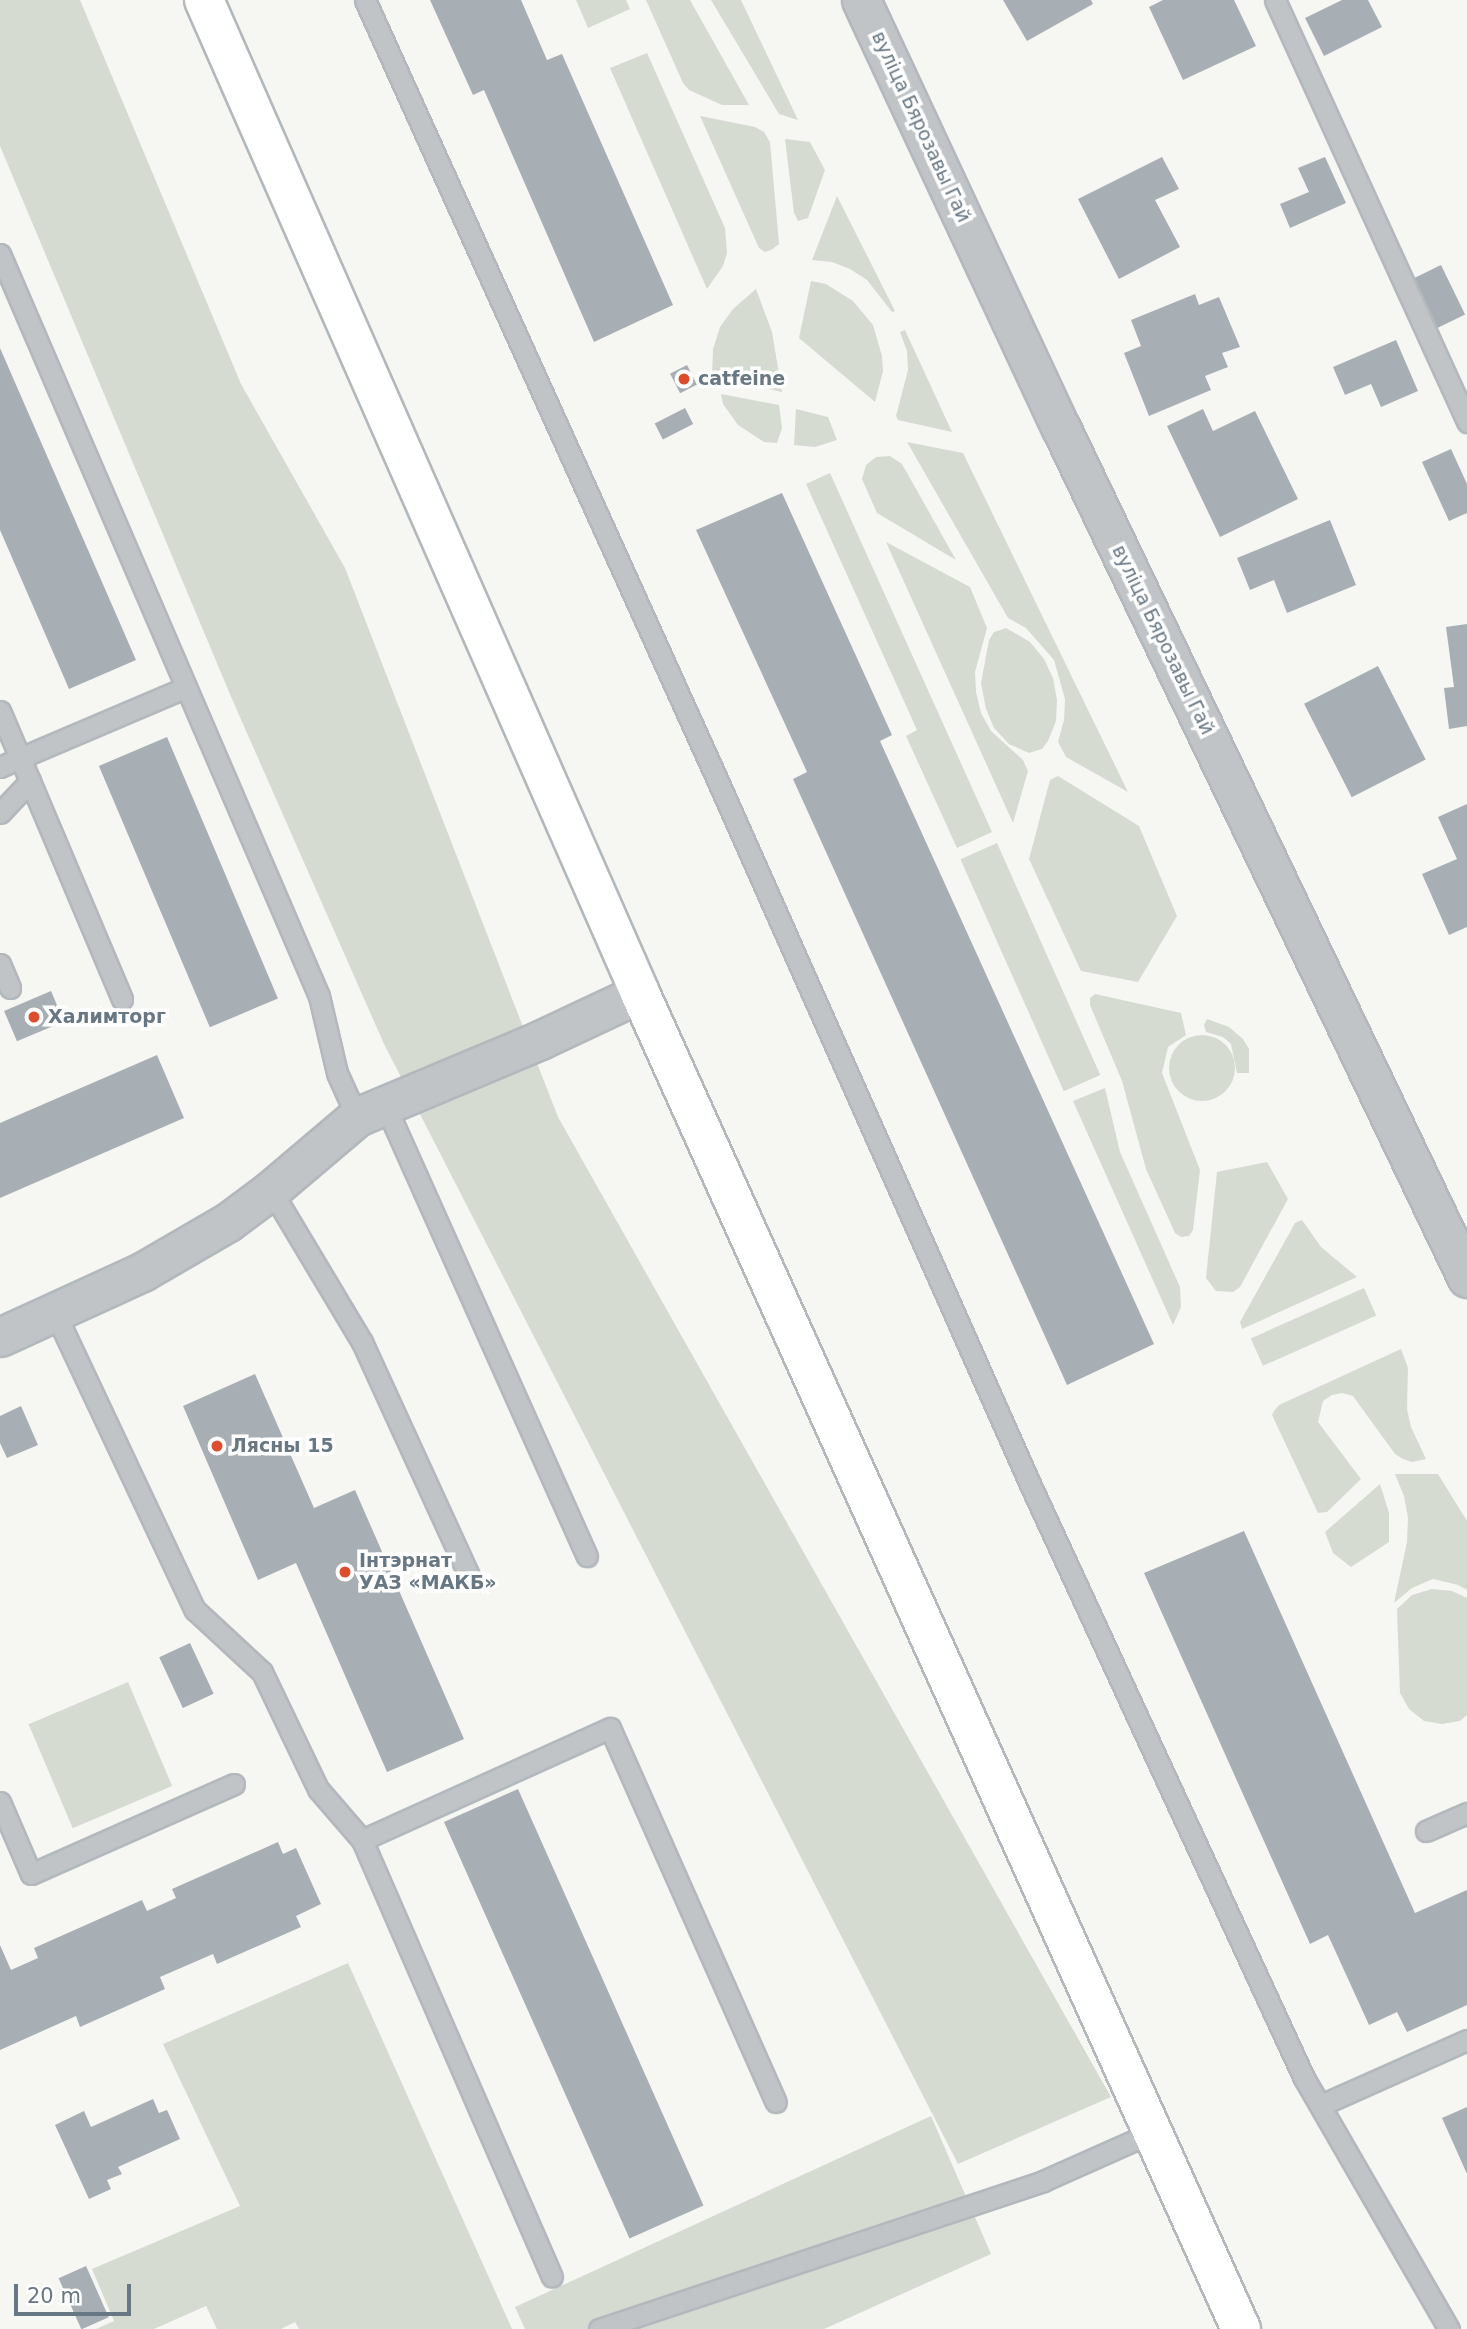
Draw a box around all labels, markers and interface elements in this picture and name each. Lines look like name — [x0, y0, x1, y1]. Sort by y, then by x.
street label: вуліца Бярозавы Гай — [867, 28, 975, 226]
place label: catfeine — [698, 368, 785, 390]
marker: catfeine — [676, 371, 692, 387]
street label: вуліца Бярозавы Гай — [1107, 541, 1219, 739]
place label: Халимторг — [48, 1006, 166, 1028]
marker: Халимторг — [26, 1009, 42, 1025]
place label: Лясны 15 — [231, 1435, 334, 1457]
marker: Лясны 15 — [209, 1438, 225, 1454]
place label: Інтэрнат УАЗ «МАКБ» — [359, 1550, 497, 1594]
marker: Інтэрнат УАЗ «МАКБ» — [337, 1564, 353, 1580]
scale bar — [18, 2270, 135, 2314]
text: 20 m — [27, 2284, 81, 2308]

